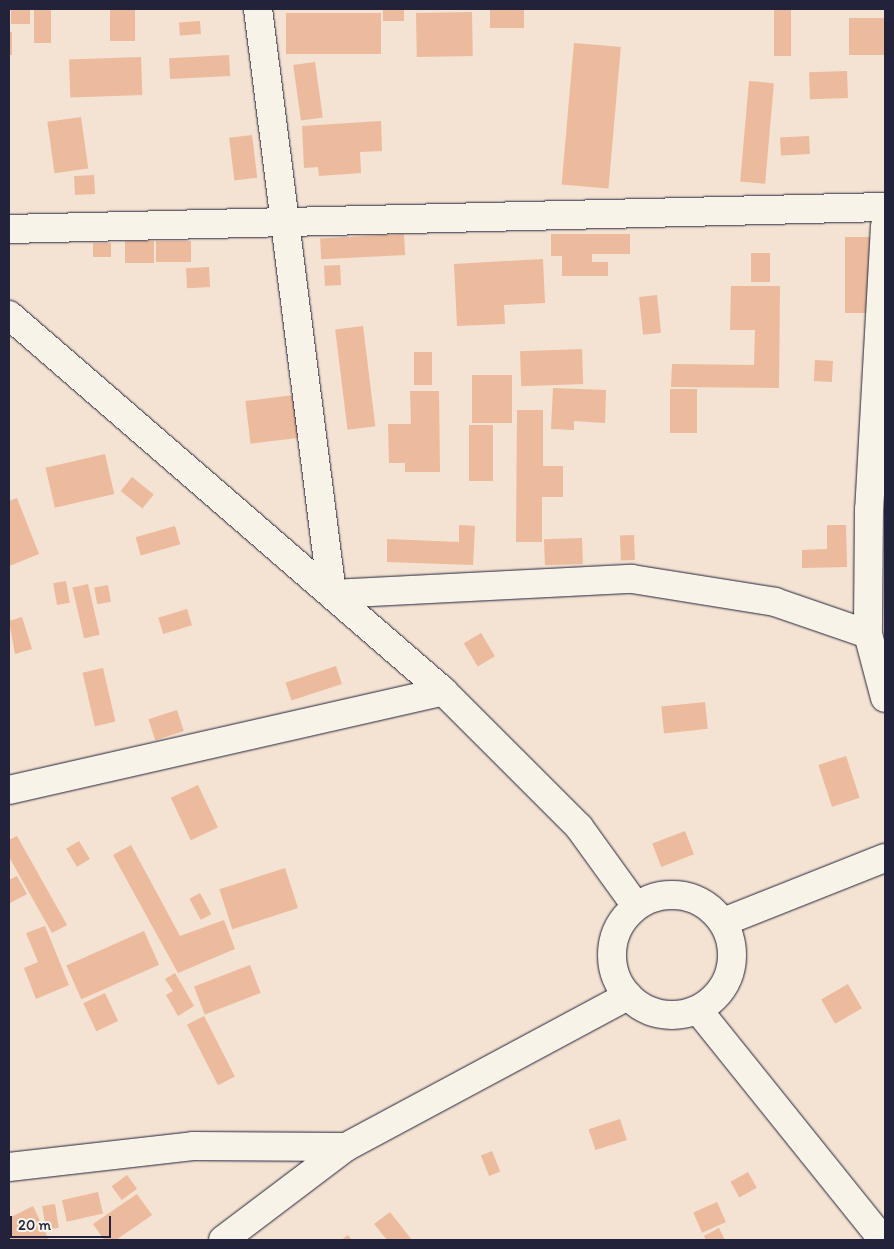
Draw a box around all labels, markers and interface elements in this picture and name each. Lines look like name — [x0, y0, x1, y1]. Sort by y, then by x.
scale bar — [12, 1206, 114, 1238]
text: 20 m — [18, 1216, 51, 1234]

